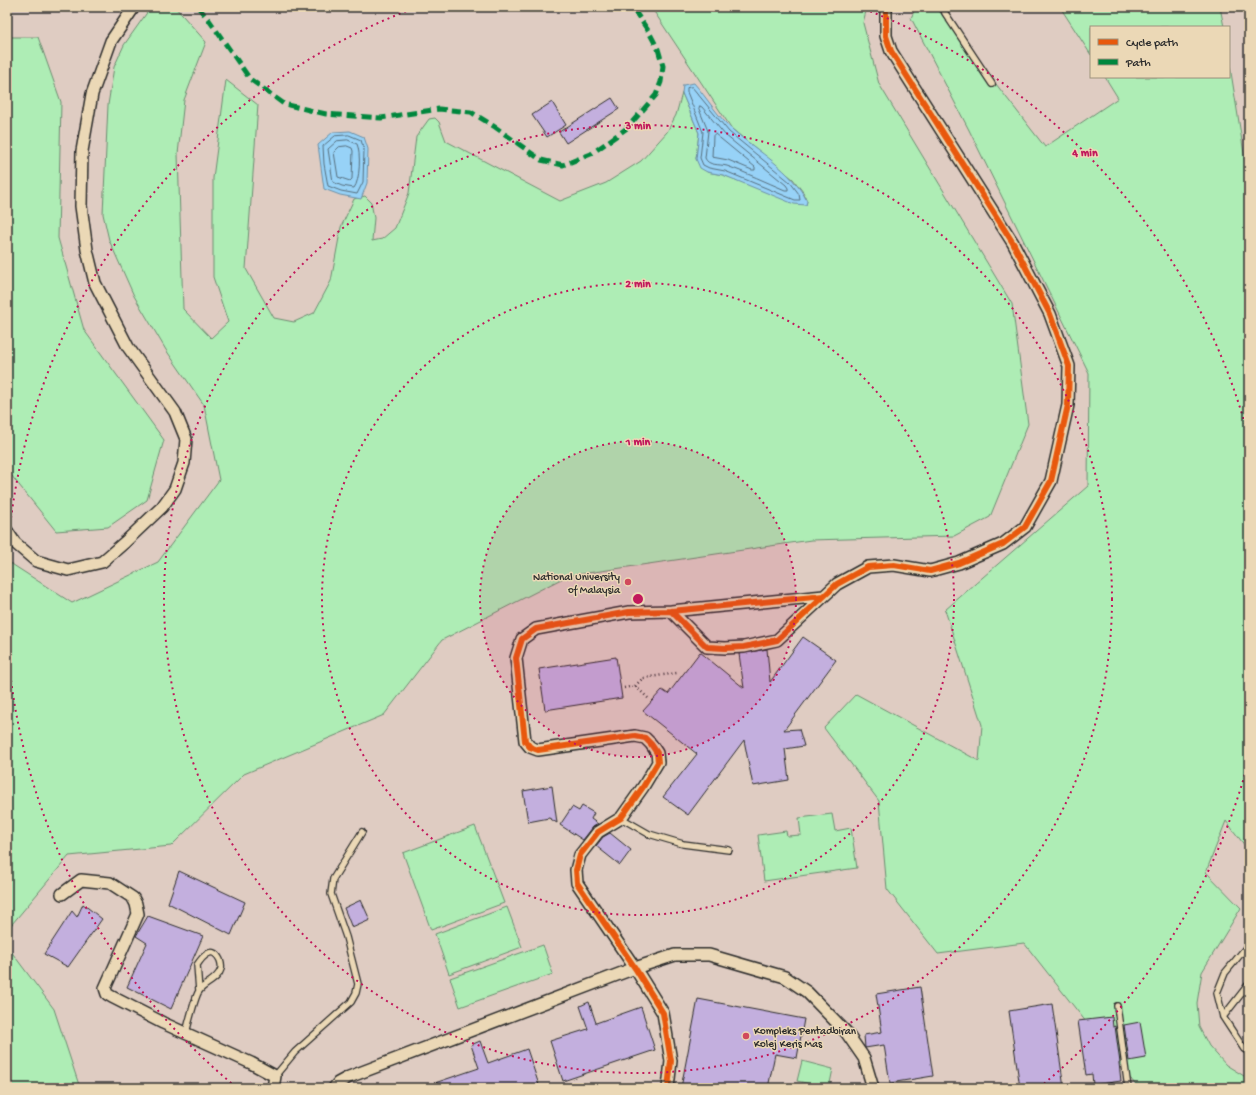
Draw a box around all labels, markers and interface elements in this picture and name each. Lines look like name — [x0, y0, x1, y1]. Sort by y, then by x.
legend — [1090, 26, 1230, 78]
text: Cycle path — [1126, 37, 1179, 51]
text: Path — [1125, 57, 1151, 71]
text: 3 min — [624, 120, 651, 134]
text: 4 min — [1071, 147, 1098, 161]
text: 2 min — [625, 278, 651, 292]
text: 1 min — [625, 436, 651, 450]
place label: National University of Malaysia — [533, 572, 621, 597]
marker: National University of Malaysia — [623, 577, 633, 587]
centre of rings — [631, 592, 645, 606]
place label: Kompleks Pentadbiran Kolej Keris Mas — [754, 1026, 857, 1051]
marker: Kompleks Pentadbiran Kolej Keris Mas — [741, 1031, 751, 1041]

